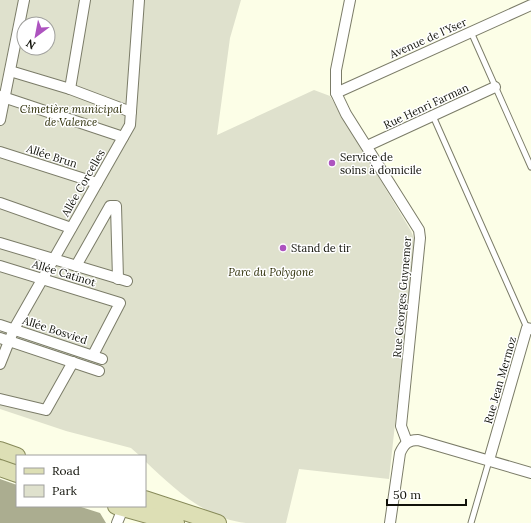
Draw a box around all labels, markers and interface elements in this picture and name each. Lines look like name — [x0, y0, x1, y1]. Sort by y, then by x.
street label: Avenue de l'Yser — [386, 15, 469, 62]
north arrow — [16, 16, 56, 56]
text: N — [23, 36, 38, 53]
street label: Rue Henri Farman — [381, 80, 471, 132]
park label: Cimetière municipal de Valence — [20, 102, 122, 129]
street label: Allée Brun — [24, 141, 79, 171]
street label: Allée Corcelles — [58, 147, 108, 220]
place label: Service de soins à domicile — [340, 150, 422, 177]
marker: Service de soins à domicile — [327, 158, 337, 168]
street label: Rue Georges Guynemer — [390, 236, 414, 358]
place label: Stand de tir — [291, 241, 351, 255]
marker: Stand de tir — [278, 243, 288, 253]
street label: Allée Catinot — [30, 256, 98, 290]
park label: Parc du Polygone — [228, 265, 314, 279]
street label: Allée Bosvied — [20, 313, 89, 347]
street label: Rue Jean Mermoz — [481, 334, 519, 425]
legend — [16, 455, 146, 507]
text: Road — [52, 463, 80, 478]
scale bar — [387, 481, 466, 507]
text: Park — [52, 483, 78, 498]
text: 50 m — [393, 487, 421, 502]

